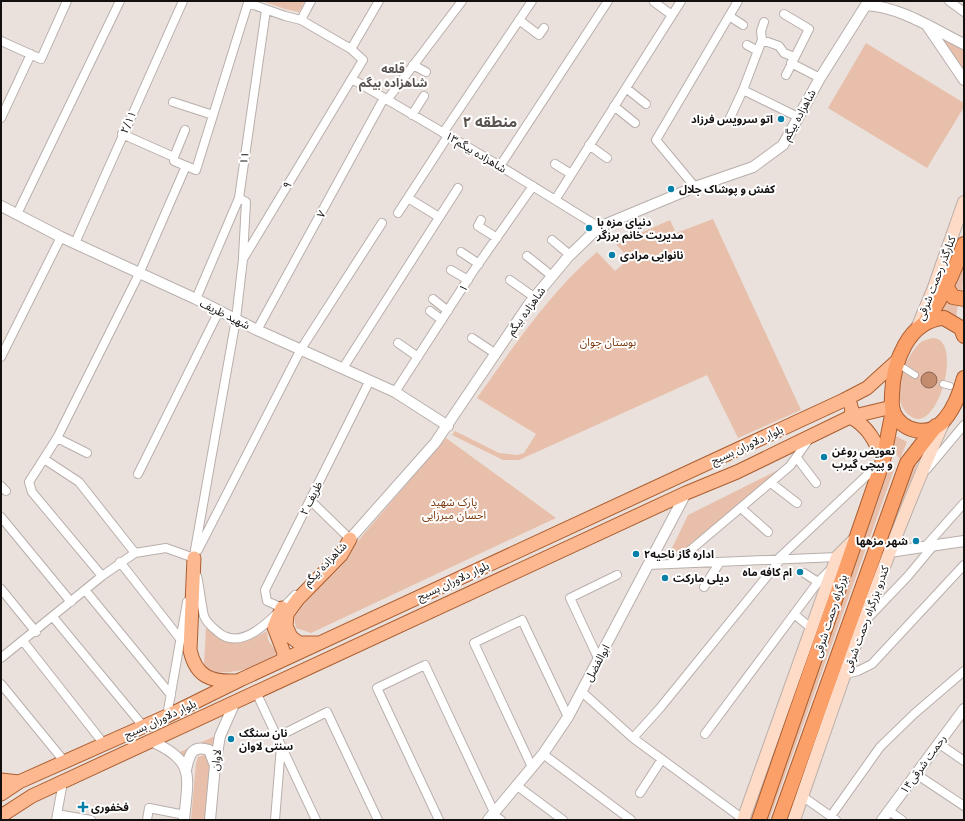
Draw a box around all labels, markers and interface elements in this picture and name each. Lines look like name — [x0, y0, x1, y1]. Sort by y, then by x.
district label: قلعه شاهزاده بیگم — [359, 61, 427, 92]
street label: شاهزاده بیگم — [779, 87, 821, 144]
street label: ۲/۱۱ — [117, 109, 139, 135]
district label: منطقه ۲ — [463, 112, 517, 132]
place label: اتو سرویس فرزاد — [691, 112, 773, 126]
marker: اتو سرویس فرزاد — [776, 114, 786, 124]
street label: شاهزاده بیگم۱۳ — [442, 128, 509, 178]
street label: ۱۱ — [236, 151, 252, 165]
street label: ۹ — [279, 179, 295, 191]
place label: کفش و پوشاک جلال — [679, 182, 776, 197]
marker: کفش و پوشاک جلال — [666, 184, 676, 194]
street label: ۷ — [313, 207, 329, 220]
place label: دنیای مزه با مدیریت خانم برزگر — [596, 215, 684, 244]
marker: دنیای مزه با مدیریت خانم برزگر — [584, 223, 594, 233]
street label: کنارگذر رحمت شرقی — [913, 233, 959, 322]
place label: نانوایی مرادی — [620, 248, 683, 262]
marker: نانوایی مرادی — [607, 250, 617, 260]
street label: ۱ — [455, 282, 471, 294]
street label: شاهزاده بیگم — [504, 284, 550, 339]
street label: شهید ظریف — [198, 296, 253, 332]
park label: بوستان جوان — [580, 335, 636, 349]
street label: بلوار دلاوران بسیج — [709, 422, 786, 469]
place label: تعویض روغن و پیچی گیرب — [832, 444, 895, 472]
marker: تعویض روغن و پیچی گیرب — [819, 452, 829, 462]
street label: ظریف ۲ — [297, 479, 325, 517]
park label: پارک شهید احسان میرزایی — [422, 495, 486, 522]
place label: شهر مزهها — [856, 534, 908, 548]
marker: شهر مزهها — [911, 536, 921, 546]
street label: شاهزاده بیگم — [300, 539, 351, 591]
place label: اداره گاز ناحیه۲ — [644, 547, 714, 561]
marker: اداره گاز ناحیه۲ — [631, 549, 641, 559]
street label: بلوار دلاوران بسیج — [415, 558, 492, 605]
street label: کندرو بزرگراه رحمت شرقی — [840, 563, 892, 674]
place label: ام کافه ماه — [743, 565, 792, 581]
marker: ام کافه ماه — [795, 567, 805, 577]
place label: دیلی مارکت — [673, 571, 730, 585]
marker: دیلی مارکت — [660, 573, 670, 583]
street label: بزرگراه رحمت شرقی — [810, 573, 850, 659]
street label: ابوالفضل — [581, 642, 613, 684]
street label: بلوار دلاوران بسیج — [122, 696, 199, 743]
place label: نان سنگک سنتی لاوان — [239, 726, 293, 753]
street label: ۱۴رحمت شرقی — [897, 732, 949, 796]
marker: نان سنگک سنتی لاوان — [226, 734, 236, 744]
street label: لاوان — [208, 748, 224, 772]
place label: فخفوری — [91, 800, 129, 814]
marker: فخفوری — [78, 802, 88, 812]

